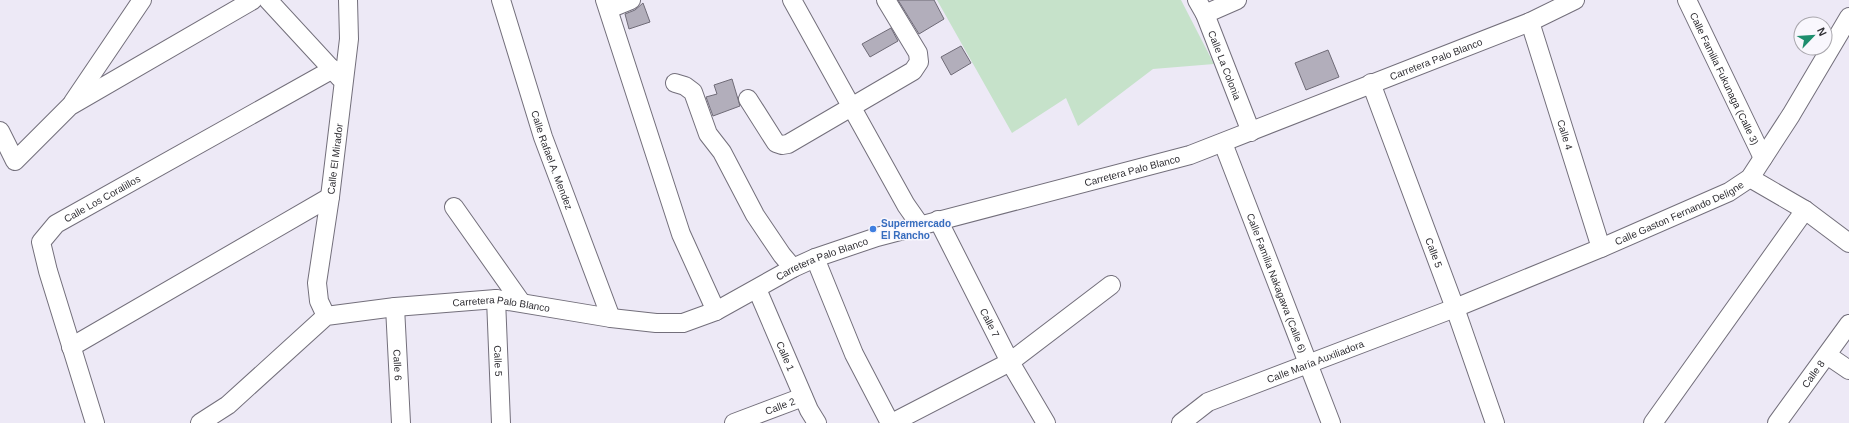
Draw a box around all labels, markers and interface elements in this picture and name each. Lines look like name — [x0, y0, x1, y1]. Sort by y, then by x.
street label: Calle Familia Fukunaga (Calle 3) — [1688, 11, 1761, 147]
north arrow — [1793, 16, 1833, 56]
text: N — [1815, 26, 1829, 38]
street label: Calle La Colonia — [1206, 29, 1243, 102]
street label: Carretera Palo Blanco — [1388, 36, 1484, 82]
street label: Calle Rafael A. Mendez — [529, 109, 575, 211]
street label: Calle 4 — [1555, 118, 1575, 152]
street label: Calle El Mirador — [325, 122, 345, 195]
street label: Carretera Palo Blanco — [1083, 153, 1182, 188]
street label: Calle Los Coralillos — [62, 173, 142, 224]
street label: Calle Gaston Fernando Deligne — [1613, 179, 1746, 247]
street label: Calle Familia Nakagawa (Calle 6) — [1245, 212, 1308, 354]
place label: Supermercado El Rancho — [881, 218, 951, 241]
marker: Supermercado El Rancho — [868, 224, 878, 234]
street label: Carretera Palo Blanco — [774, 235, 870, 282]
street label: Calle 5 — [1423, 236, 1445, 270]
street label: Carretera Palo Blanco — [452, 294, 551, 314]
street label: Calle 7 — [978, 306, 1002, 340]
street label: Calle María Auxiliadora — [1265, 338, 1366, 385]
street label: Calle 1 — [774, 340, 797, 373]
street label: Calle 5 — [492, 345, 504, 377]
street label: Calle 6 — [391, 349, 404, 381]
street label: Calle 8 — [1800, 358, 1827, 390]
street label: Calle 2 — [764, 395, 797, 417]

